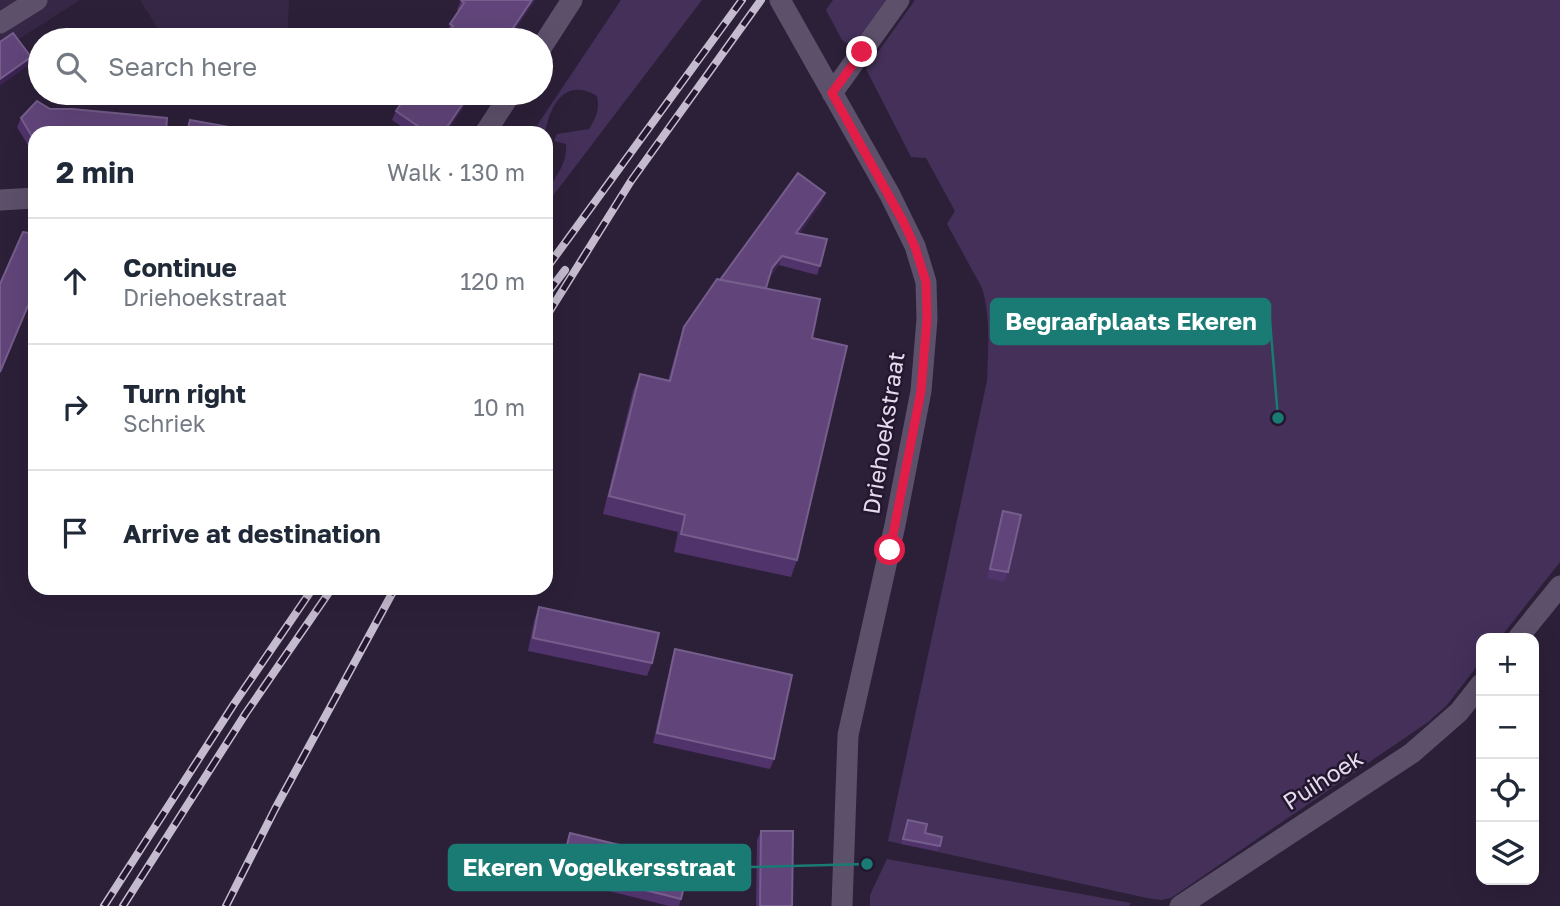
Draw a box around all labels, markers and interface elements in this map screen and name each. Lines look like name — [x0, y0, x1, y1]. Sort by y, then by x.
search box — [28, 28, 553, 105]
route end — [846, 36, 877, 67]
icon: search — [52, 48, 90, 86]
text: Search here — [108, 51, 257, 82]
text: 2 min — [56, 154, 134, 190]
text: Walk · 130 m — [387, 158, 525, 186]
text: Continue — [123, 252, 237, 283]
icon: ahead — [56, 262, 94, 300]
text: 120 m — [460, 267, 525, 295]
text: Driehoekstraat — [123, 283, 287, 311]
callout: Begraafplaats Ekeren — [991, 299, 1270, 344]
text: Begraafplaats Ekeren — [1005, 306, 1257, 335]
street label: Driehoekstraat — [856, 350, 910, 516]
text: Turn right — [123, 378, 246, 409]
icon: right — [56, 388, 94, 426]
text: 10 m — [473, 393, 525, 421]
text: Schriek — [123, 409, 206, 437]
icon: arrive — [56, 514, 94, 552]
text: Arrive at destination — [123, 518, 381, 549]
route start — [874, 534, 905, 565]
map controls — [1476, 633, 1539, 885]
button: + — [1476, 633, 1539, 696]
button: − — [1476, 696, 1539, 759]
street label: Puihoek — [1277, 743, 1368, 815]
button: locate — [1476, 759, 1539, 822]
button: layers — [1476, 822, 1539, 885]
callout: Ekeren Vogelkersstraat — [449, 845, 750, 890]
text: Ekeren Vogelkersstraat — [463, 852, 735, 881]

